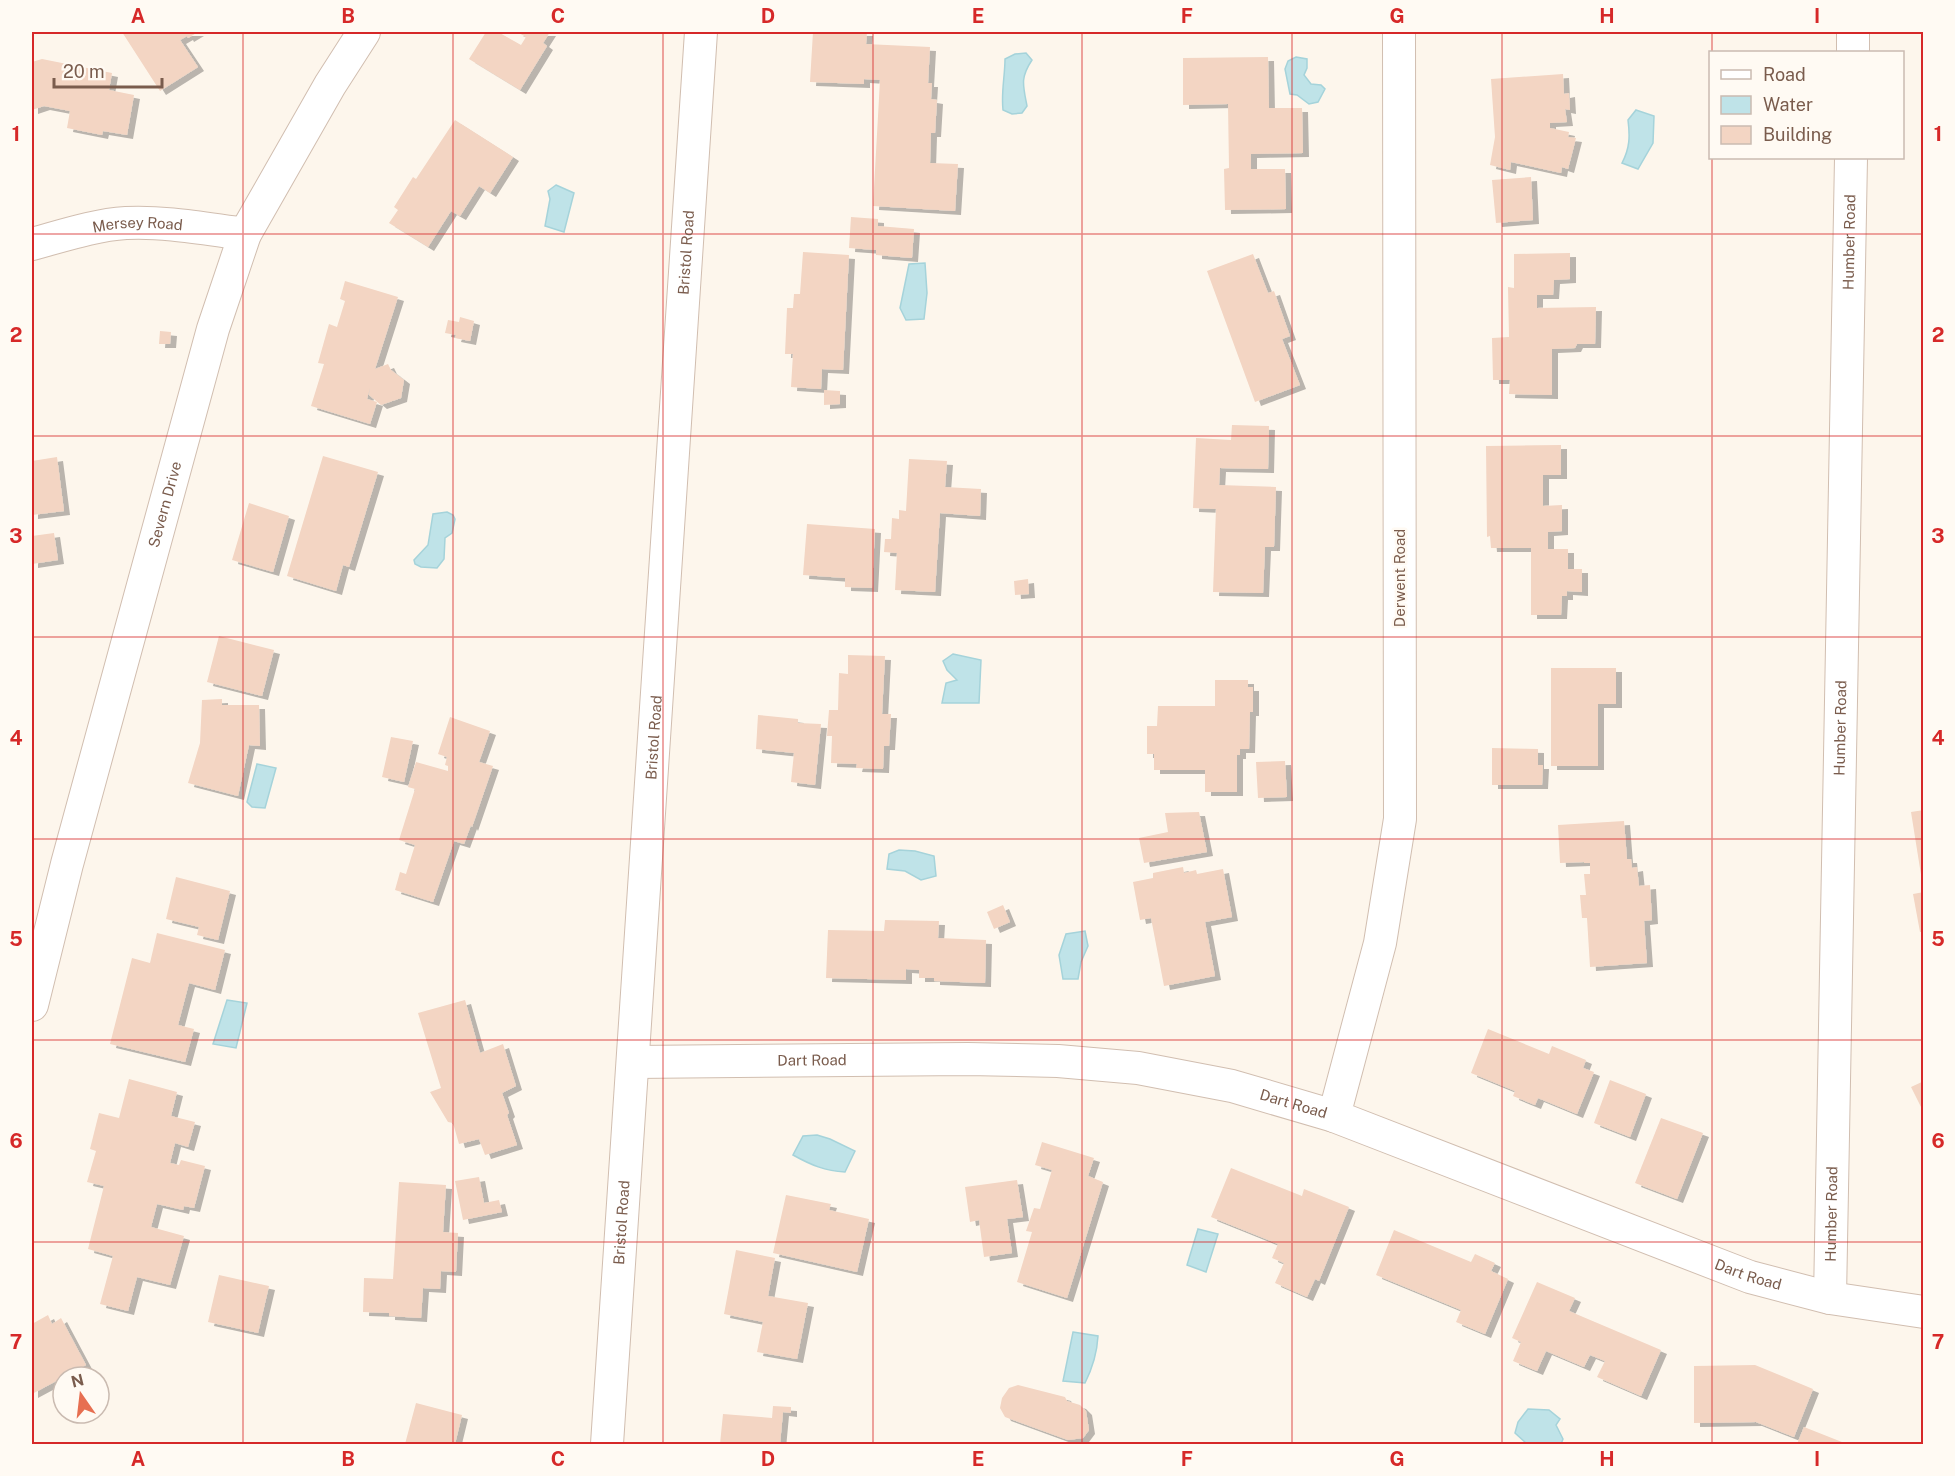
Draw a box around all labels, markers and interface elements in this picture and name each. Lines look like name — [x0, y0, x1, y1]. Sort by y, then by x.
text: A — [131, 4, 145, 28]
text: B — [341, 4, 355, 28]
text: C — [551, 4, 565, 28]
text: D — [761, 4, 775, 28]
text: E — [972, 4, 984, 28]
text: F — [1181, 4, 1193, 28]
text: G — [1389, 4, 1405, 28]
text: H — [1599, 4, 1615, 28]
text: I — [1814, 4, 1820, 28]
scale bar — [54, 51, 162, 89]
legend — [1709, 51, 1904, 159]
text: 20 m — [63, 61, 105, 82]
text: Road — [1763, 64, 1806, 85]
text: Water — [1763, 94, 1813, 115]
text: 1 — [12, 122, 20, 146]
text: 1 — [1934, 122, 1942, 146]
text: Building — [1763, 124, 1832, 145]
street label: Humber Road — [1840, 194, 1858, 290]
street label: Bristol Road — [675, 210, 697, 296]
street label: Mersey Road — [91, 214, 184, 236]
text: 2 — [10, 323, 22, 347]
text: 2 — [1932, 323, 1944, 347]
street label: Severn Drive — [145, 459, 184, 549]
text: 3 — [9, 524, 23, 548]
text: 3 — [1931, 524, 1945, 548]
street label: Derwent Road — [1391, 529, 1408, 627]
street label: Humber Road — [1831, 680, 1849, 776]
street label: Bristol Road — [642, 695, 665, 780]
text: 4 — [9, 726, 23, 750]
text: 4 — [1931, 726, 1945, 750]
text: 5 — [9, 927, 23, 951]
text: 5 — [1931, 927, 1945, 951]
street label: Dart Road — [777, 1051, 847, 1069]
street label: Dart Road — [1258, 1086, 1329, 1122]
text: 6 — [9, 1129, 23, 1153]
text: 6 — [1931, 1129, 1945, 1153]
street label: Humber Road — [1822, 1166, 1840, 1262]
street label: Bristol Road — [610, 1180, 633, 1265]
street label: Dart Road — [1712, 1255, 1783, 1293]
text: 7 — [10, 1330, 22, 1354]
text: 7 — [1932, 1330, 1944, 1354]
north arrow — [51, 1365, 111, 1425]
text: N — [69, 1370, 86, 1392]
text: A — [131, 1447, 145, 1471]
text: B — [341, 1447, 355, 1471]
text: C — [551, 1447, 565, 1471]
text: D — [761, 1447, 775, 1471]
text: E — [972, 1447, 984, 1471]
text: F — [1181, 1447, 1193, 1471]
text: G — [1389, 1447, 1405, 1471]
text: H — [1599, 1447, 1615, 1471]
text: I — [1814, 1447, 1820, 1471]

